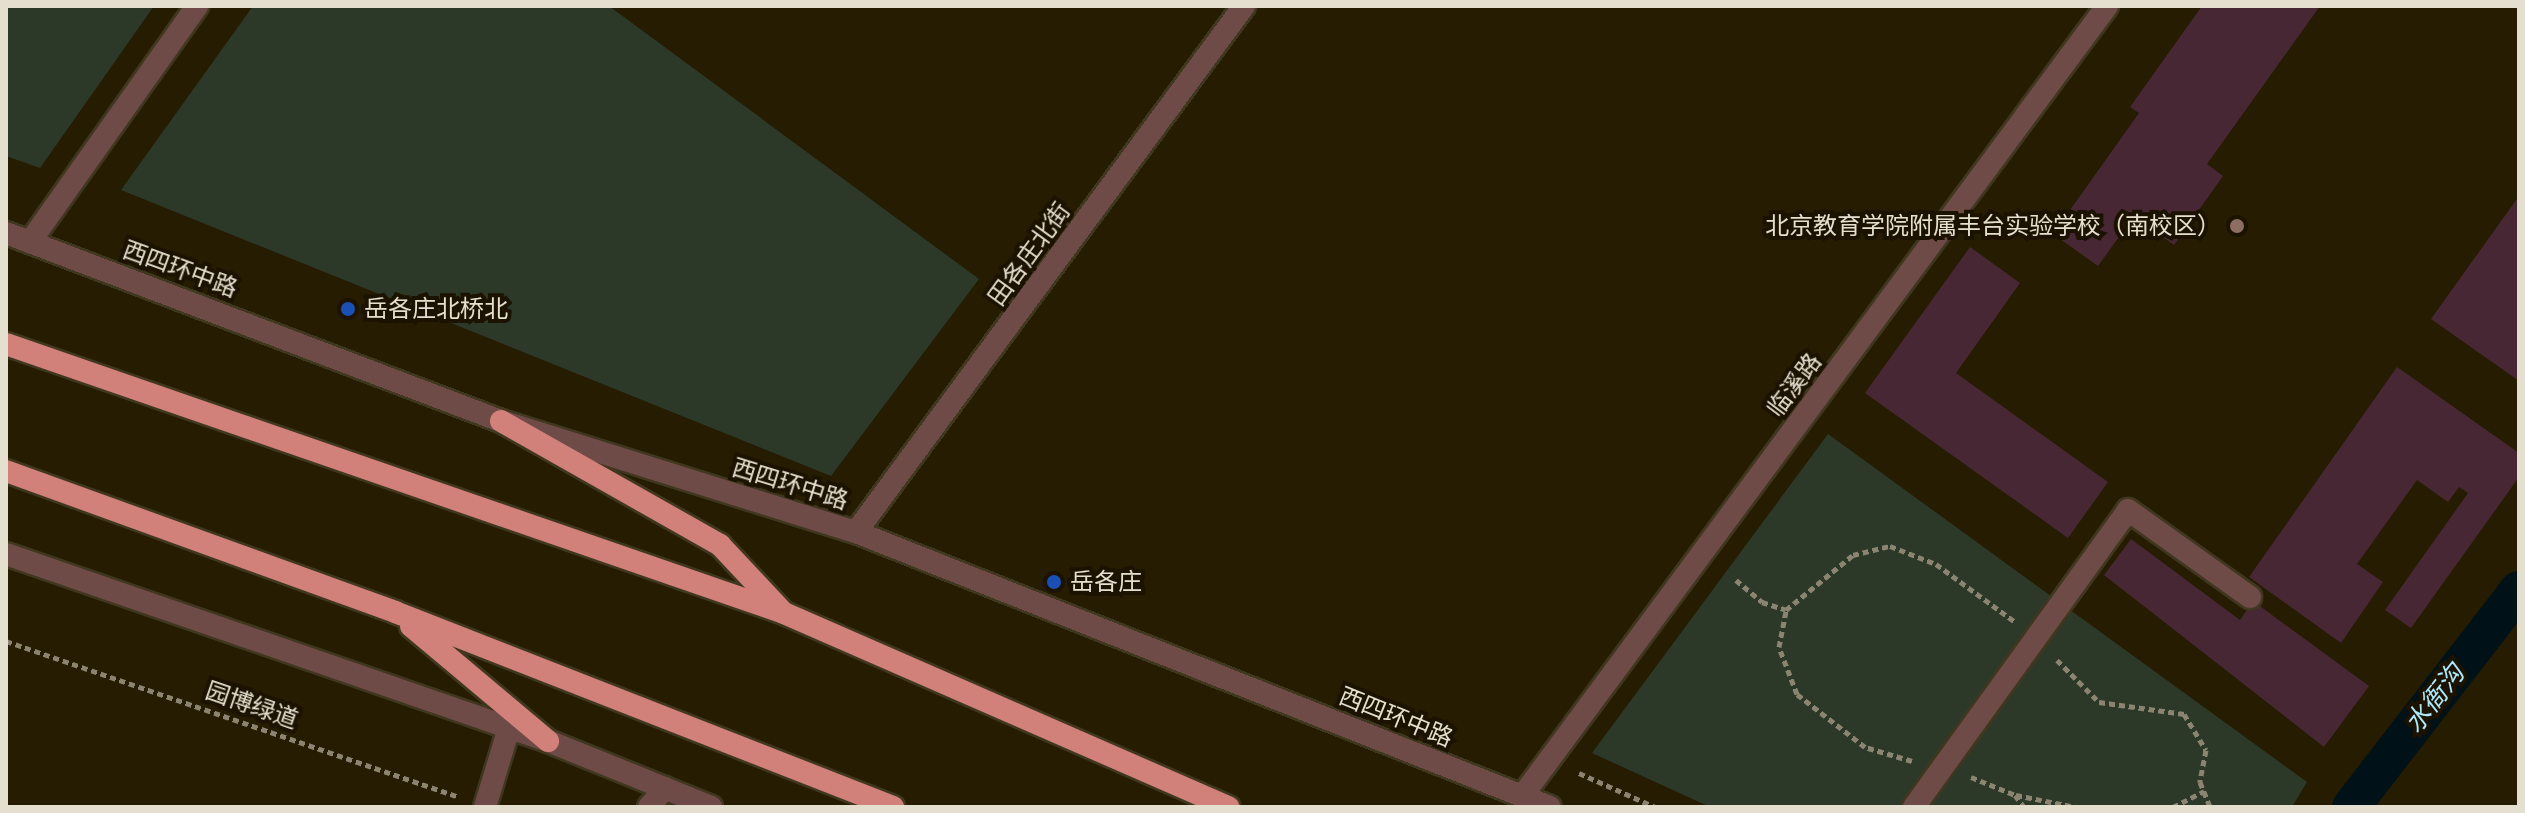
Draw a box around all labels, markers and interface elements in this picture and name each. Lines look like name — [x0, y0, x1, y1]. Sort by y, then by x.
street label: 田各庄北街 — [982, 197, 1076, 311]
place label: 北京教育学院附属丰台实验学校（南校区） — [1765, 212, 2221, 240]
marker: 北京教育学院附属丰台实验学校（南校区） — [2228, 217, 2246, 235]
street label: 西四环中路 — [119, 235, 241, 303]
place label: 岳各庄北桥北 — [364, 295, 508, 323]
marker: 岳各庄北桥北 — [339, 300, 357, 318]
street label: 临溪路 — [1761, 348, 1827, 422]
street label: 西四环中路 — [728, 453, 852, 515]
place label: 岳各庄 — [1070, 568, 1142, 596]
marker: 岳各庄 — [1045, 573, 1063, 591]
water label: 水衙沟 — [2399, 659, 2471, 739]
street label: 园博绿道 — [202, 676, 302, 734]
street label: 西四环中路 — [1335, 681, 1457, 753]

